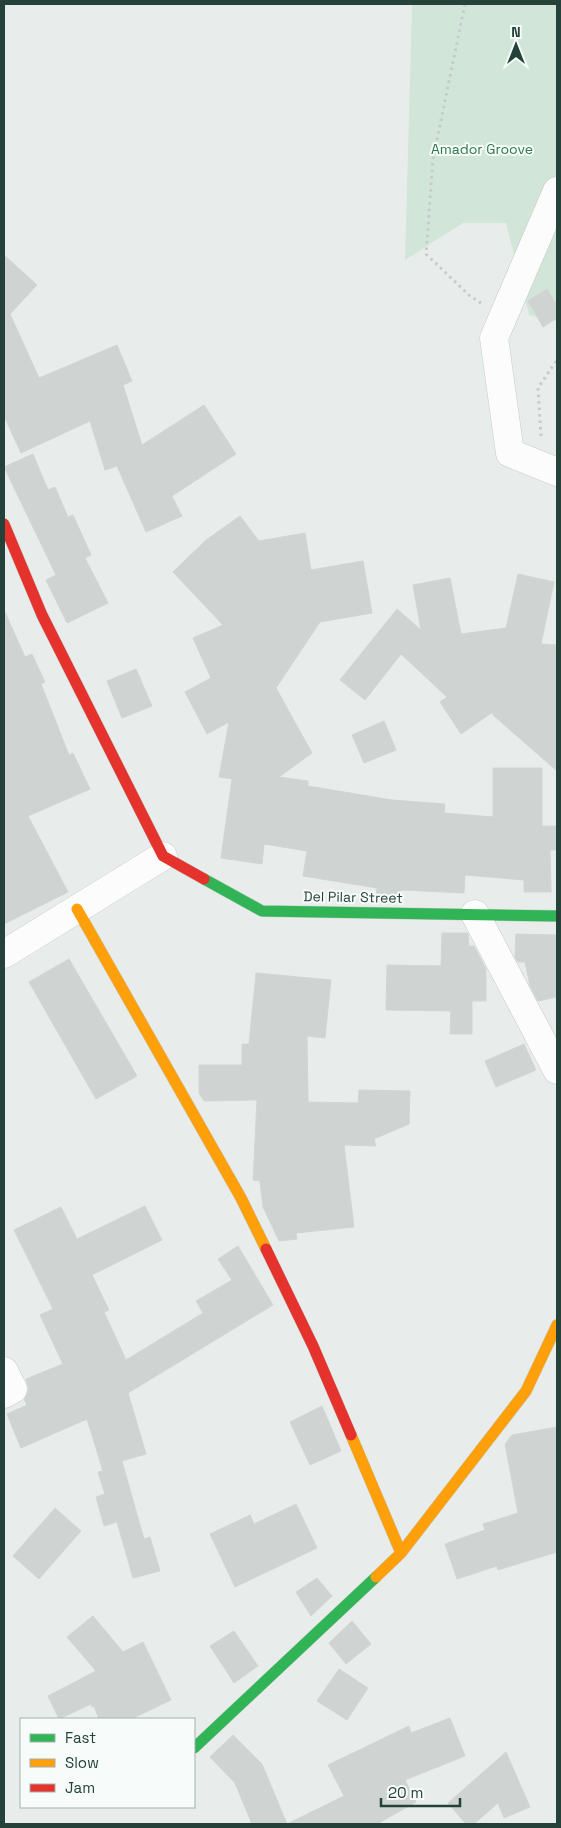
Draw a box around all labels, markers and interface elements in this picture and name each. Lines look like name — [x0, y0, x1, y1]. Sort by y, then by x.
north arrow — [491, 20, 541, 70]
text: N — [511, 23, 521, 41]
park label: Amador Groove — [431, 140, 533, 158]
street label: Del Pilar Street — [303, 887, 403, 907]
legend — [20, 1718, 195, 1808]
text: Fast — [65, 1728, 96, 1747]
text: Slow — [65, 1753, 99, 1772]
scale bar — [381, 1776, 460, 1808]
text: Jam — [65, 1778, 95, 1797]
text: 20 m — [388, 1783, 423, 1802]

